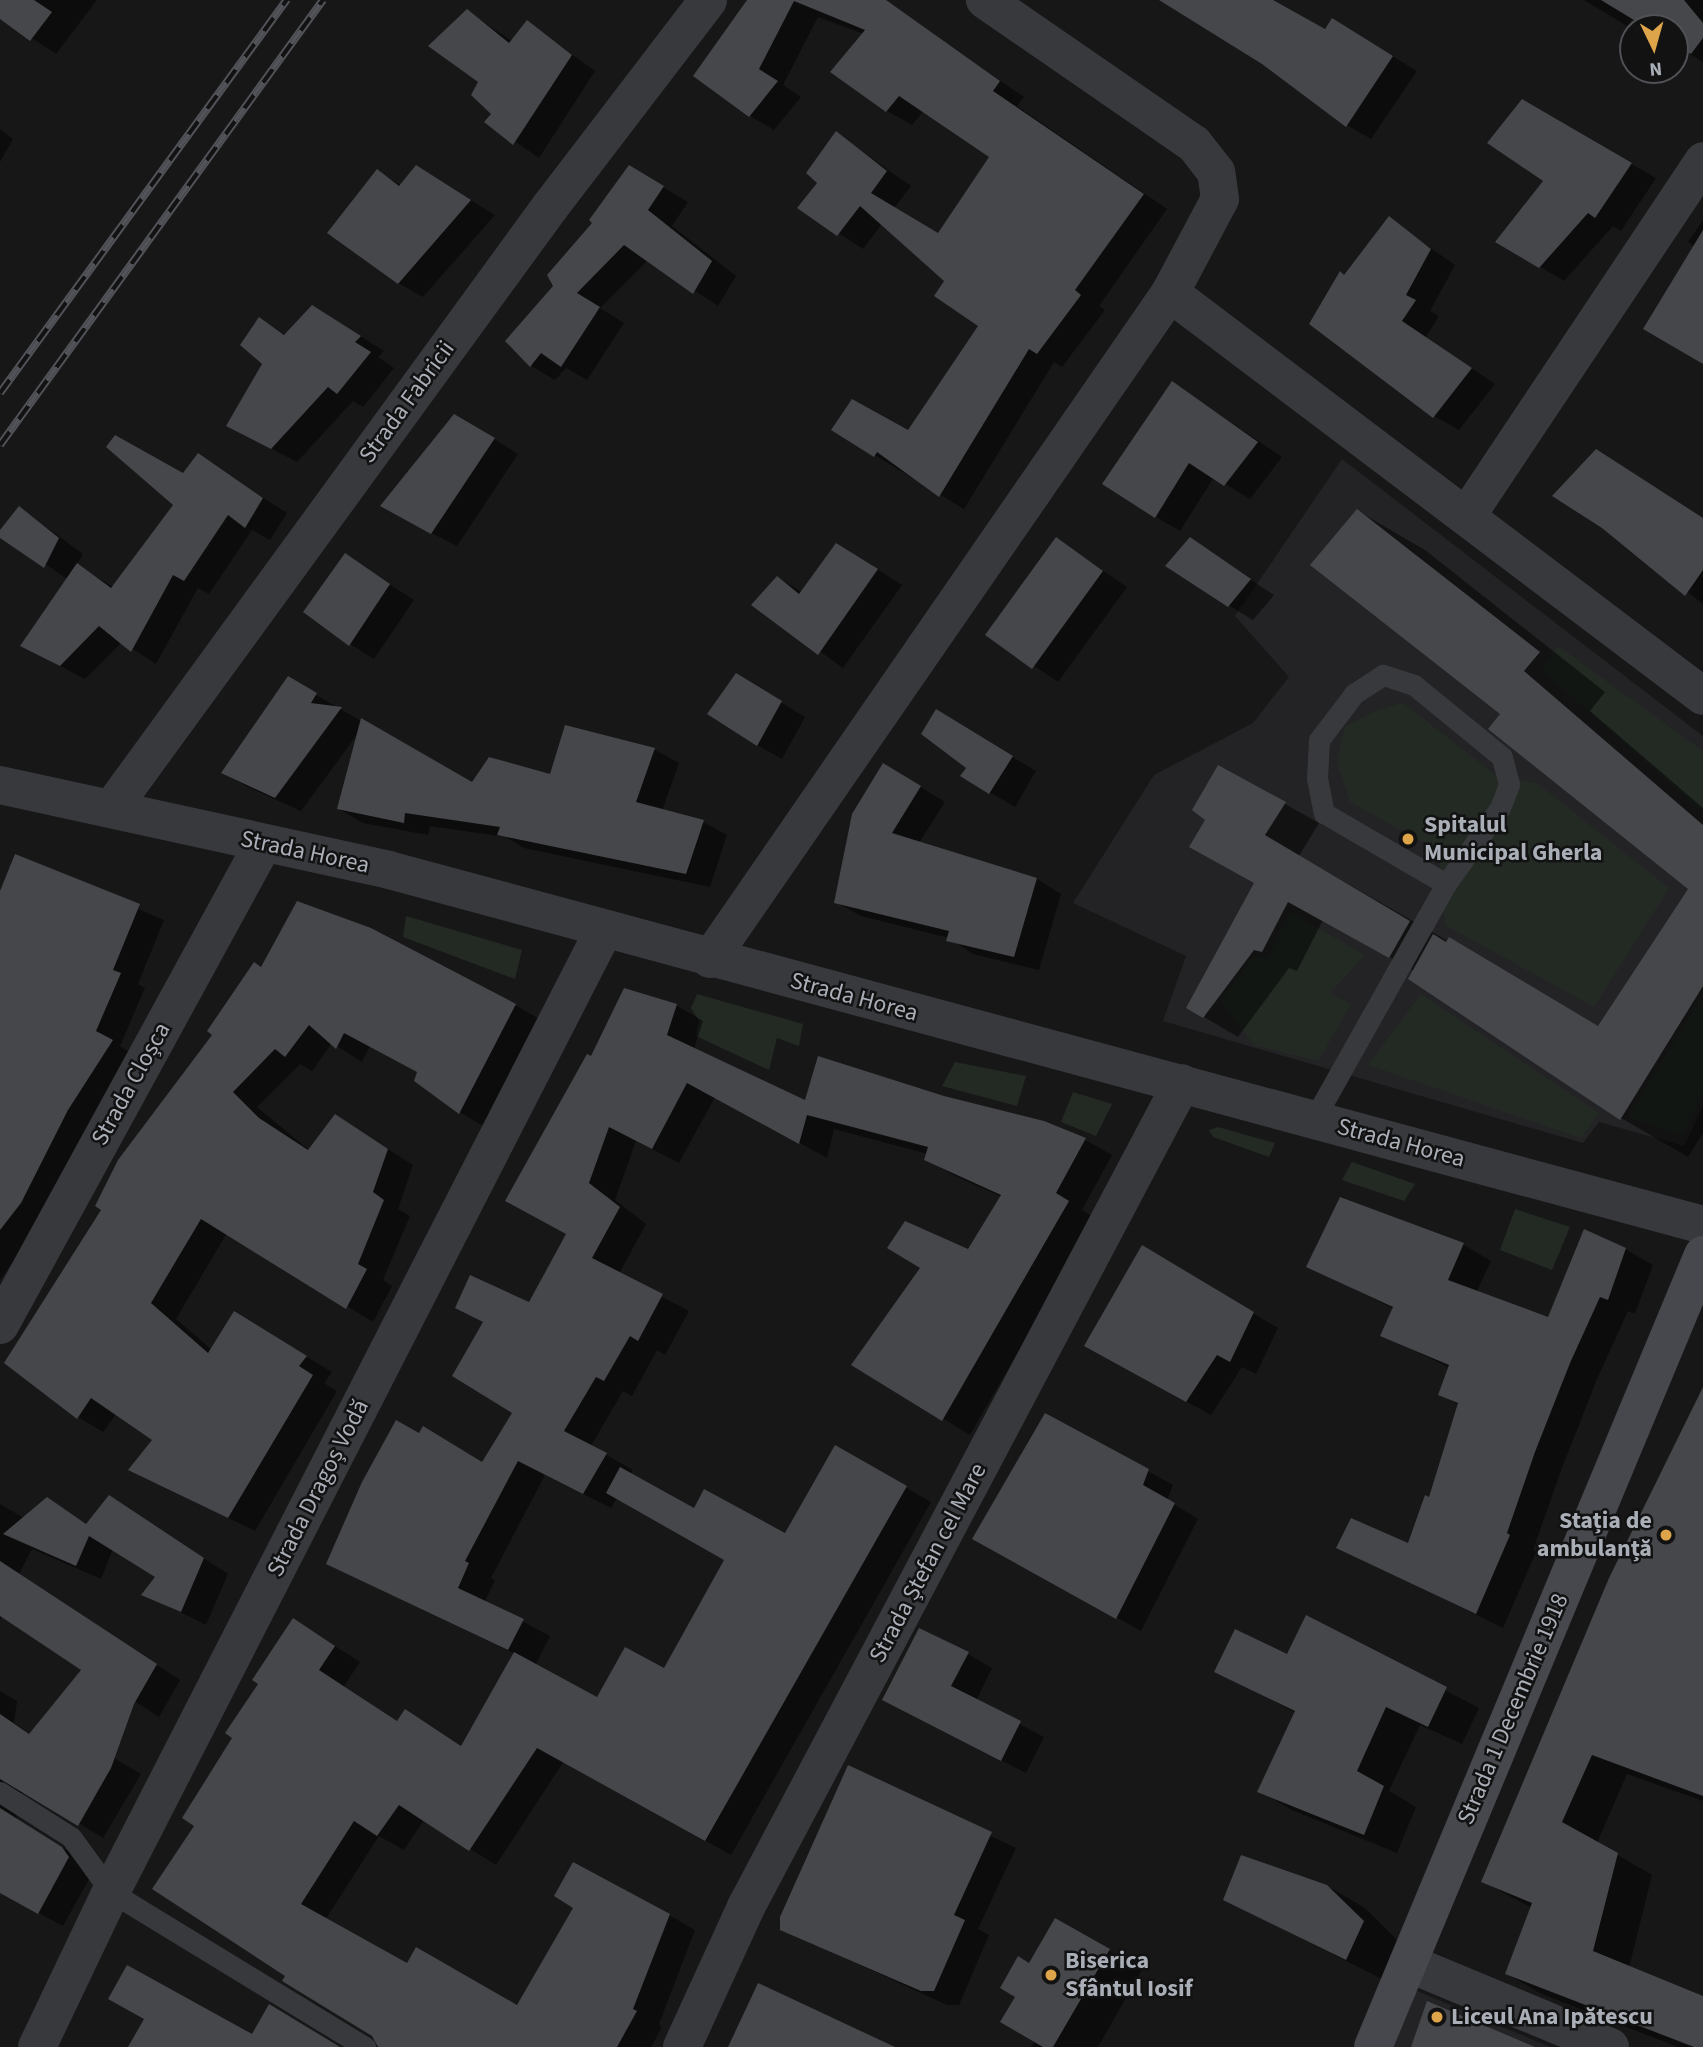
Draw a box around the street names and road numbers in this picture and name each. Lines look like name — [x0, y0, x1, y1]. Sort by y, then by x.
street label: Strada Fabricii — [353, 335, 461, 469]
street label: Strada Horea — [238, 824, 372, 880]
street label: Strada Horea — [787, 966, 921, 1028]
street label: Strada Cloșca — [85, 1018, 177, 1150]
street label: Strada Horea — [1334, 1112, 1468, 1174]
street label: Strada Dragoș Vodă — [261, 1395, 375, 1581]
street label: Strada Ștefan cel Mare — [863, 1458, 993, 1668]
street label: Strada 1 Decembrie 1918 — [1451, 1589, 1575, 1829]

